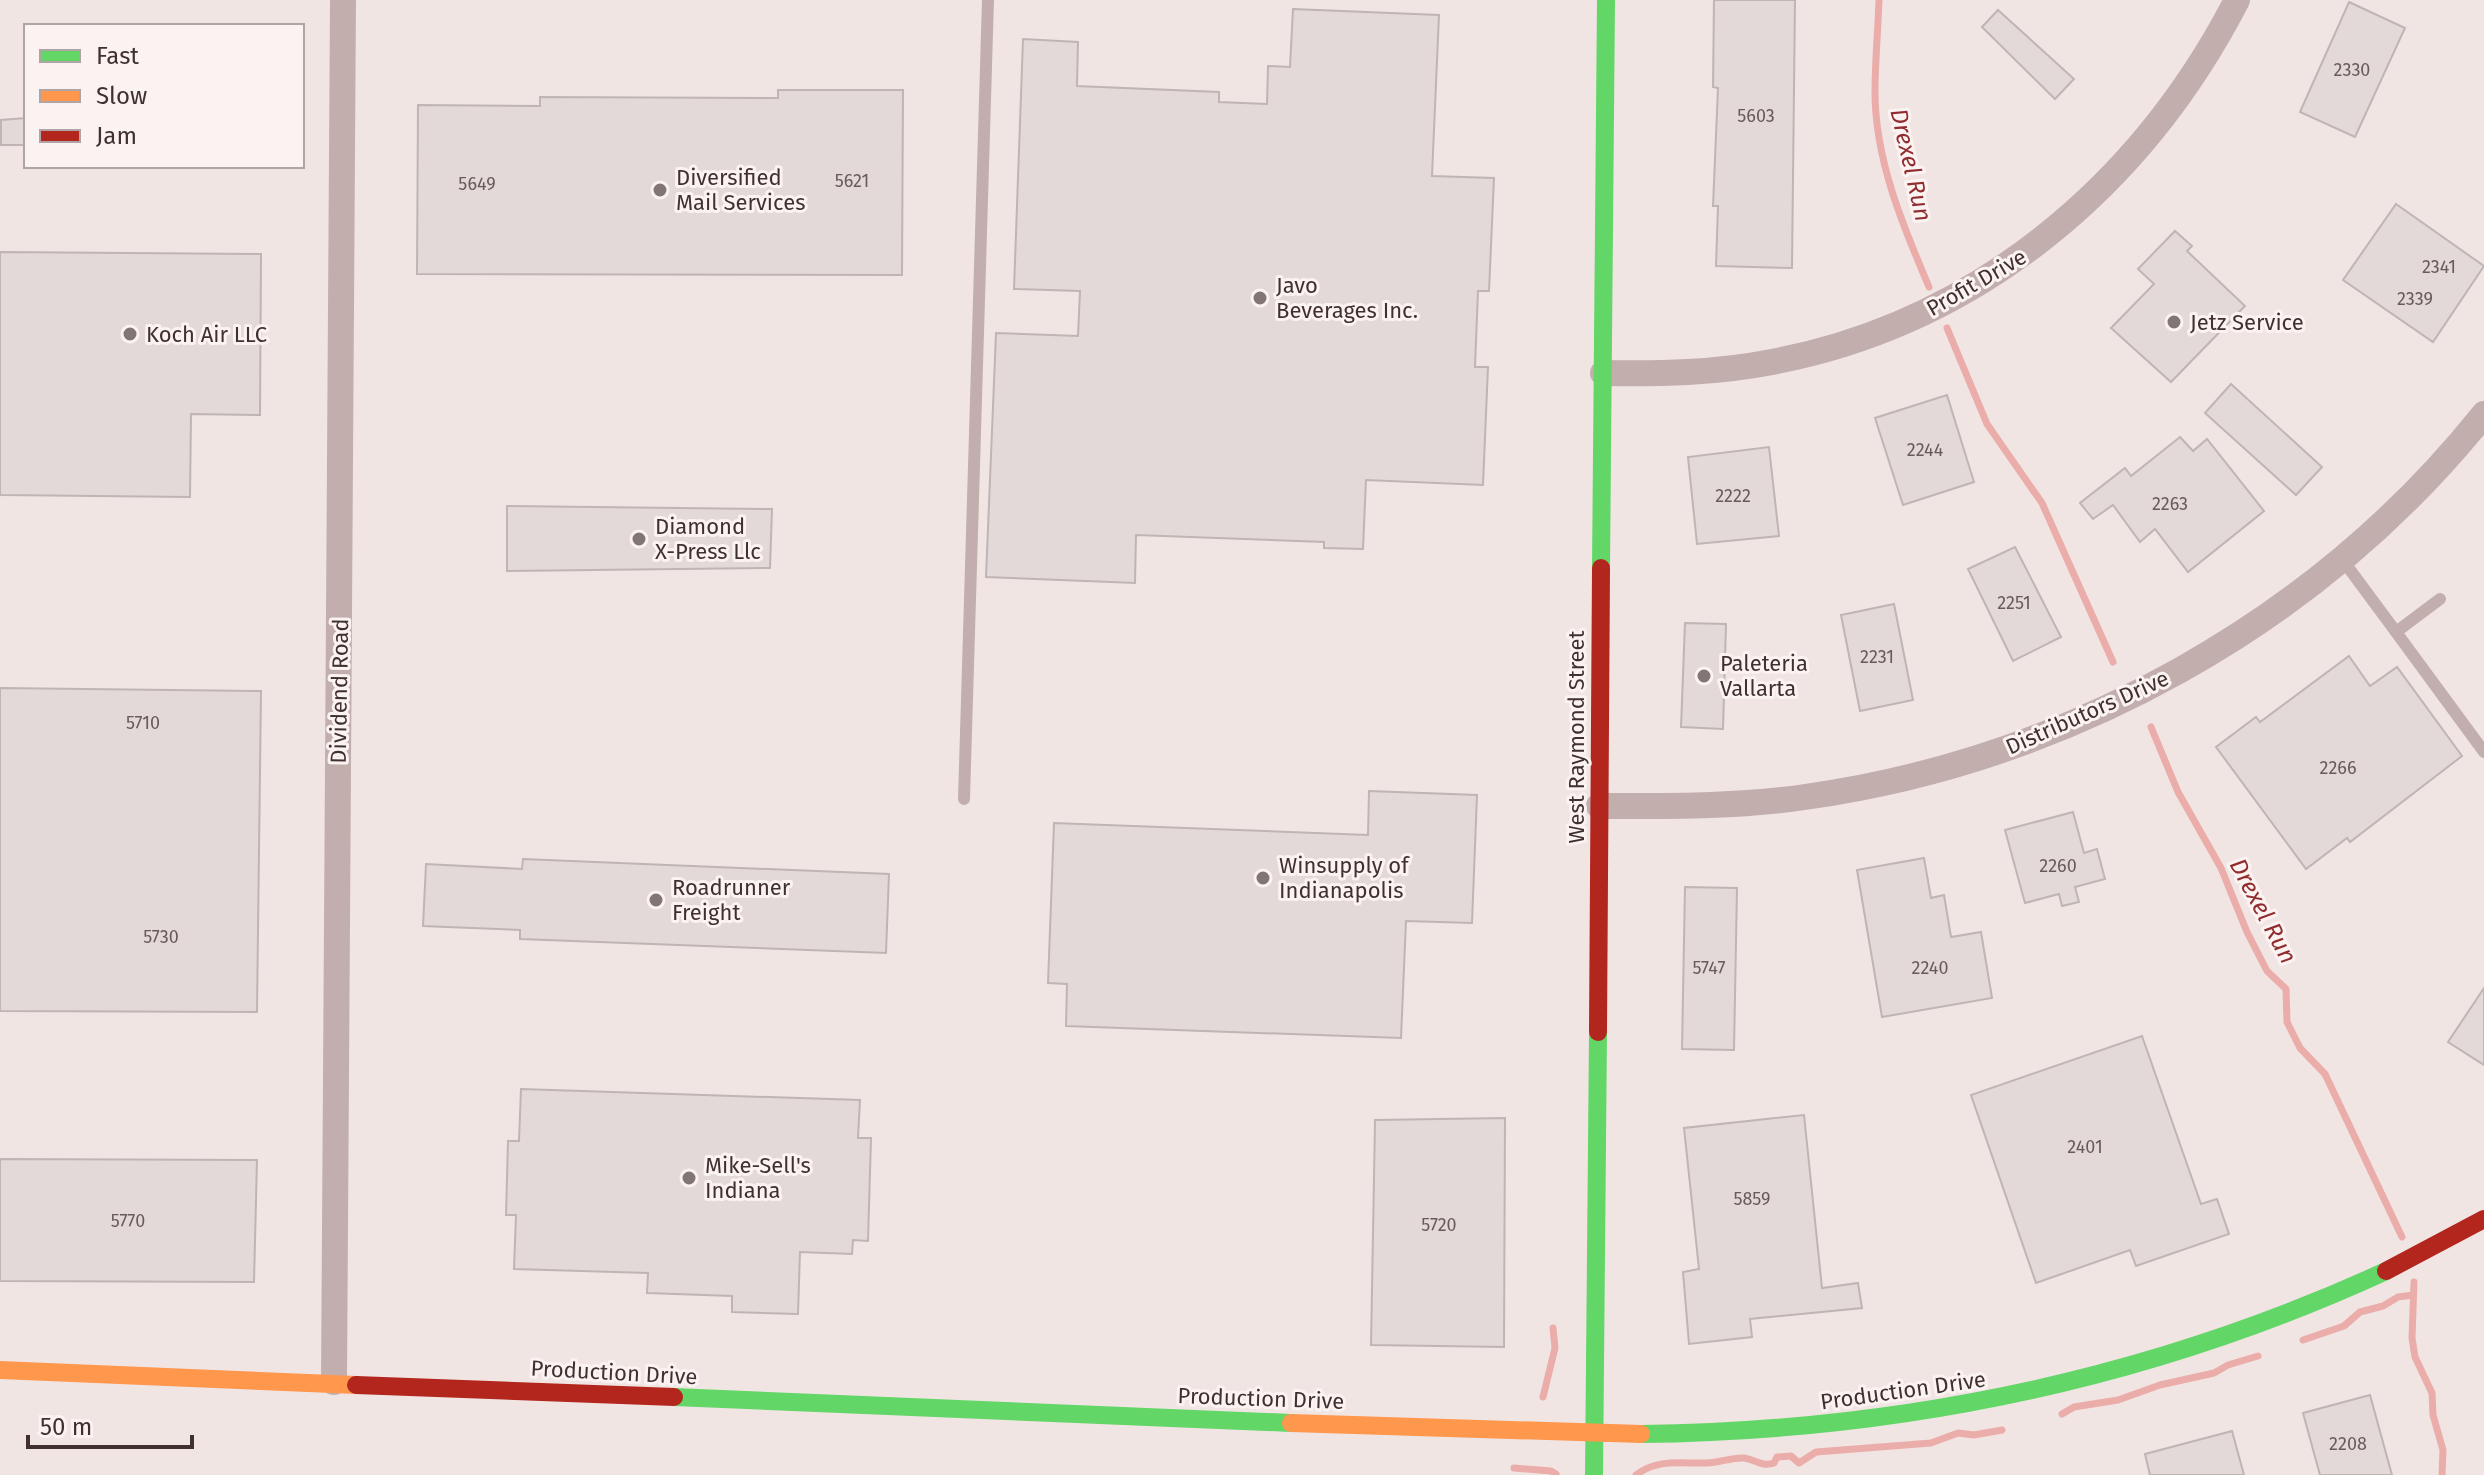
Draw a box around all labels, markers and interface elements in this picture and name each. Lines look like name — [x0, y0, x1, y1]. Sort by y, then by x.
legend — [24, 24, 304, 168]
text: Fast — [96, 42, 139, 70]
house number: 2330 — [2334, 59, 2370, 81]
text: Slow — [96, 82, 147, 110]
house number: 5603 — [1737, 105, 1775, 127]
water label: Drexel Run — [1884, 106, 1938, 224]
text: Jam — [96, 122, 137, 150]
place label: Diversified Mail Services — [676, 164, 805, 216]
house number: 5621 — [835, 170, 869, 192]
house number: 5649 — [458, 173, 496, 195]
marker: Diversified Mail Services — [651, 181, 669, 199]
street label: Profit Drive — [1921, 243, 2031, 322]
house number: 2341 — [2422, 256, 2456, 278]
place label: Javo Beverages Inc. — [1276, 272, 1418, 324]
house number: 2339 — [2397, 288, 2433, 310]
marker: Javo Beverages Inc. — [1251, 289, 1269, 307]
place label: Jetz Service — [2190, 309, 2304, 336]
marker: Jetz Service — [2165, 313, 2183, 331]
place label: Koch Air LLC — [146, 321, 267, 348]
marker: Koch Air LLC — [121, 325, 139, 343]
house number: 2244 — [1907, 439, 1944, 461]
house number: 2222 — [1715, 485, 1751, 507]
house number: 2263 — [2152, 493, 2188, 515]
place label: Diamond X-Press Llc — [655, 513, 761, 565]
marker: Diamond X-Press Llc — [630, 530, 648, 548]
house number: 2251 — [1997, 592, 2031, 614]
street label: Dividend Road — [325, 618, 354, 764]
street label: West Raymond Street — [1563, 631, 1590, 843]
house number: 2231 — [1860, 646, 1894, 668]
place label: Paleteria Vallarta — [1720, 650, 1808, 702]
street label: Distributors Drive — [2002, 664, 2173, 760]
marker: Paleteria Vallarta — [1695, 667, 1713, 685]
house number: 5710 — [126, 712, 160, 734]
house number: 2266 — [2319, 757, 2357, 779]
place label: Winsupply of Indianapolis — [1279, 852, 1410, 904]
water label: Drexel Run — [2224, 854, 2302, 968]
house number: 2260 — [2039, 855, 2077, 877]
marker: Winsupply of Indianapolis — [1254, 869, 1272, 887]
place label: Roadrunner Freight — [672, 874, 791, 926]
marker: Roadrunner Freight — [647, 891, 665, 909]
house number: 5730 — [143, 926, 179, 948]
house number: 5747 — [1693, 957, 1726, 979]
house number: 2240 — [1912, 957, 1948, 979]
house number: 2401 — [2067, 1136, 2103, 1158]
place label: Mike-Sell's Indiana — [705, 1152, 811, 1204]
marker: Mike-Sell's Indiana — [680, 1169, 698, 1187]
house number: 5859 — [1733, 1188, 1771, 1210]
house number: 5770 — [111, 1210, 145, 1232]
house number: 5720 — [1421, 1214, 1457, 1236]
street label: Production Drive — [530, 1355, 698, 1390]
street label: Production Drive — [1819, 1366, 1988, 1415]
street label: Production Drive — [1177, 1382, 1345, 1415]
scale bar — [28, 1399, 192, 1449]
text: 50 m — [40, 1413, 92, 1441]
house number: 2208 — [2329, 1433, 2367, 1455]

